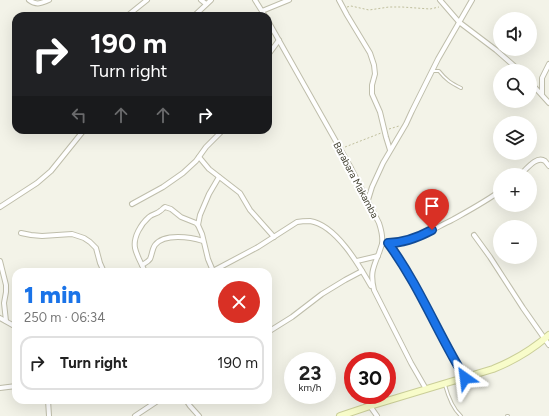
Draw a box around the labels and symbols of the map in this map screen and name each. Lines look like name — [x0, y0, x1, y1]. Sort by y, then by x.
street label: Barabara Makamba — [330, 140, 382, 220]
pin — [415, 189, 449, 230]
speed limit sign: 30 — [344, 352, 396, 404]
position arrow — [444, 357, 486, 399]

